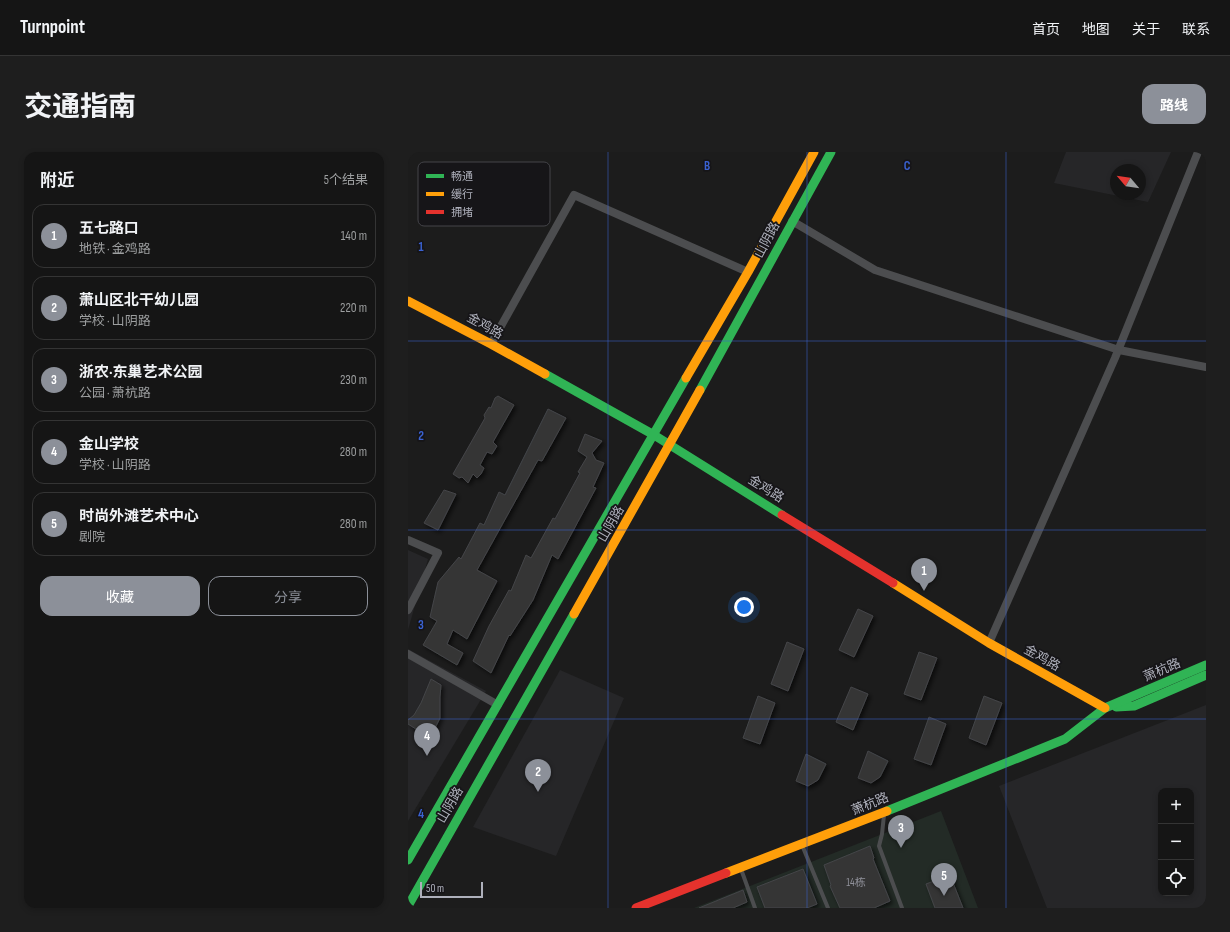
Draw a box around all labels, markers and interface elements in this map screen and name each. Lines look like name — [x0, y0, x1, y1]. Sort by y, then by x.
text: Turnpoint — [20, 16, 85, 39]
text: 首页 — [1032, 21, 1060, 38]
text: 地图 — [1082, 21, 1110, 38]
text: 关于 — [1132, 21, 1160, 38]
text: 联系 — [1182, 21, 1210, 38]
button: 路线 — [1142, 84, 1206, 124]
text: 交通指南 — [24, 91, 136, 124]
text: B — [704, 158, 710, 174]
text: C — [904, 158, 911, 174]
legend — [418, 162, 550, 226]
north arrow — [1110, 164, 1146, 200]
text: 畅通 — [451, 170, 473, 183]
text: 附近 — [40, 171, 74, 191]
text: 5个结果 — [324, 172, 368, 188]
text: 缓行 — [451, 188, 473, 201]
text: 拥堵 — [451, 206, 473, 219]
text: 五七路口 — [79, 219, 139, 238]
street label: 山阴路 — [751, 219, 783, 261]
text: 1 — [51, 228, 57, 244]
text: 140 m — [341, 228, 367, 244]
text: 1 — [418, 239, 424, 255]
text: 地铁 · 金鸡路 — [79, 241, 151, 257]
text: 萧山区北干幼儿园 — [79, 291, 199, 310]
text: 2 — [51, 300, 57, 316]
text: 220 m — [340, 300, 367, 316]
street label: 金鸡路 — [464, 310, 506, 342]
text: 学校 · 山阴路 — [79, 313, 151, 329]
text: 浙农·东巢艺术公园 — [79, 363, 203, 382]
text: 3 — [51, 372, 57, 388]
text: 230 m — [340, 372, 367, 388]
text: 公园 · 萧杭路 — [79, 385, 151, 401]
text: 2 — [418, 428, 424, 444]
text: 金山学校 — [79, 435, 139, 454]
text: 4 — [51, 444, 57, 460]
text: 280 m — [340, 444, 367, 460]
text: 学校 · 山阴路 — [79, 457, 151, 473]
street label: 金鸡路 — [745, 472, 787, 506]
street label: 山阴路 — [594, 503, 628, 545]
text: 时尚外滩艺术中心 — [79, 507, 199, 526]
text: 5 — [51, 516, 57, 532]
text: 280 m — [340, 516, 367, 532]
text: 剧院 — [79, 529, 105, 545]
pin: 1 — [911, 558, 937, 591]
button: 收藏 — [40, 576, 200, 616]
button: 分享 — [208, 576, 368, 616]
your location — [734, 597, 754, 617]
text: 3 — [418, 617, 424, 633]
street label: 金鸡路 — [1021, 642, 1063, 674]
street label: 萧杭路 — [1141, 655, 1183, 685]
pin: 4 — [414, 723, 440, 756]
pin: 2 — [525, 759, 551, 792]
street label: 山阴路 — [433, 784, 467, 826]
map controls — [1158, 788, 1194, 896]
button: + — [1158, 788, 1194, 824]
street label: 萧杭路 — [849, 789, 891, 819]
text: 4 — [418, 806, 424, 822]
pin: 3 — [888, 815, 914, 848]
button: − — [1158, 824, 1194, 860]
button: locate — [1158, 860, 1194, 896]
pin: 5 — [931, 863, 957, 896]
house number: 14栋 — [846, 876, 866, 889]
scale bar — [420, 880, 483, 899]
text: 50 m — [426, 882, 444, 895]

